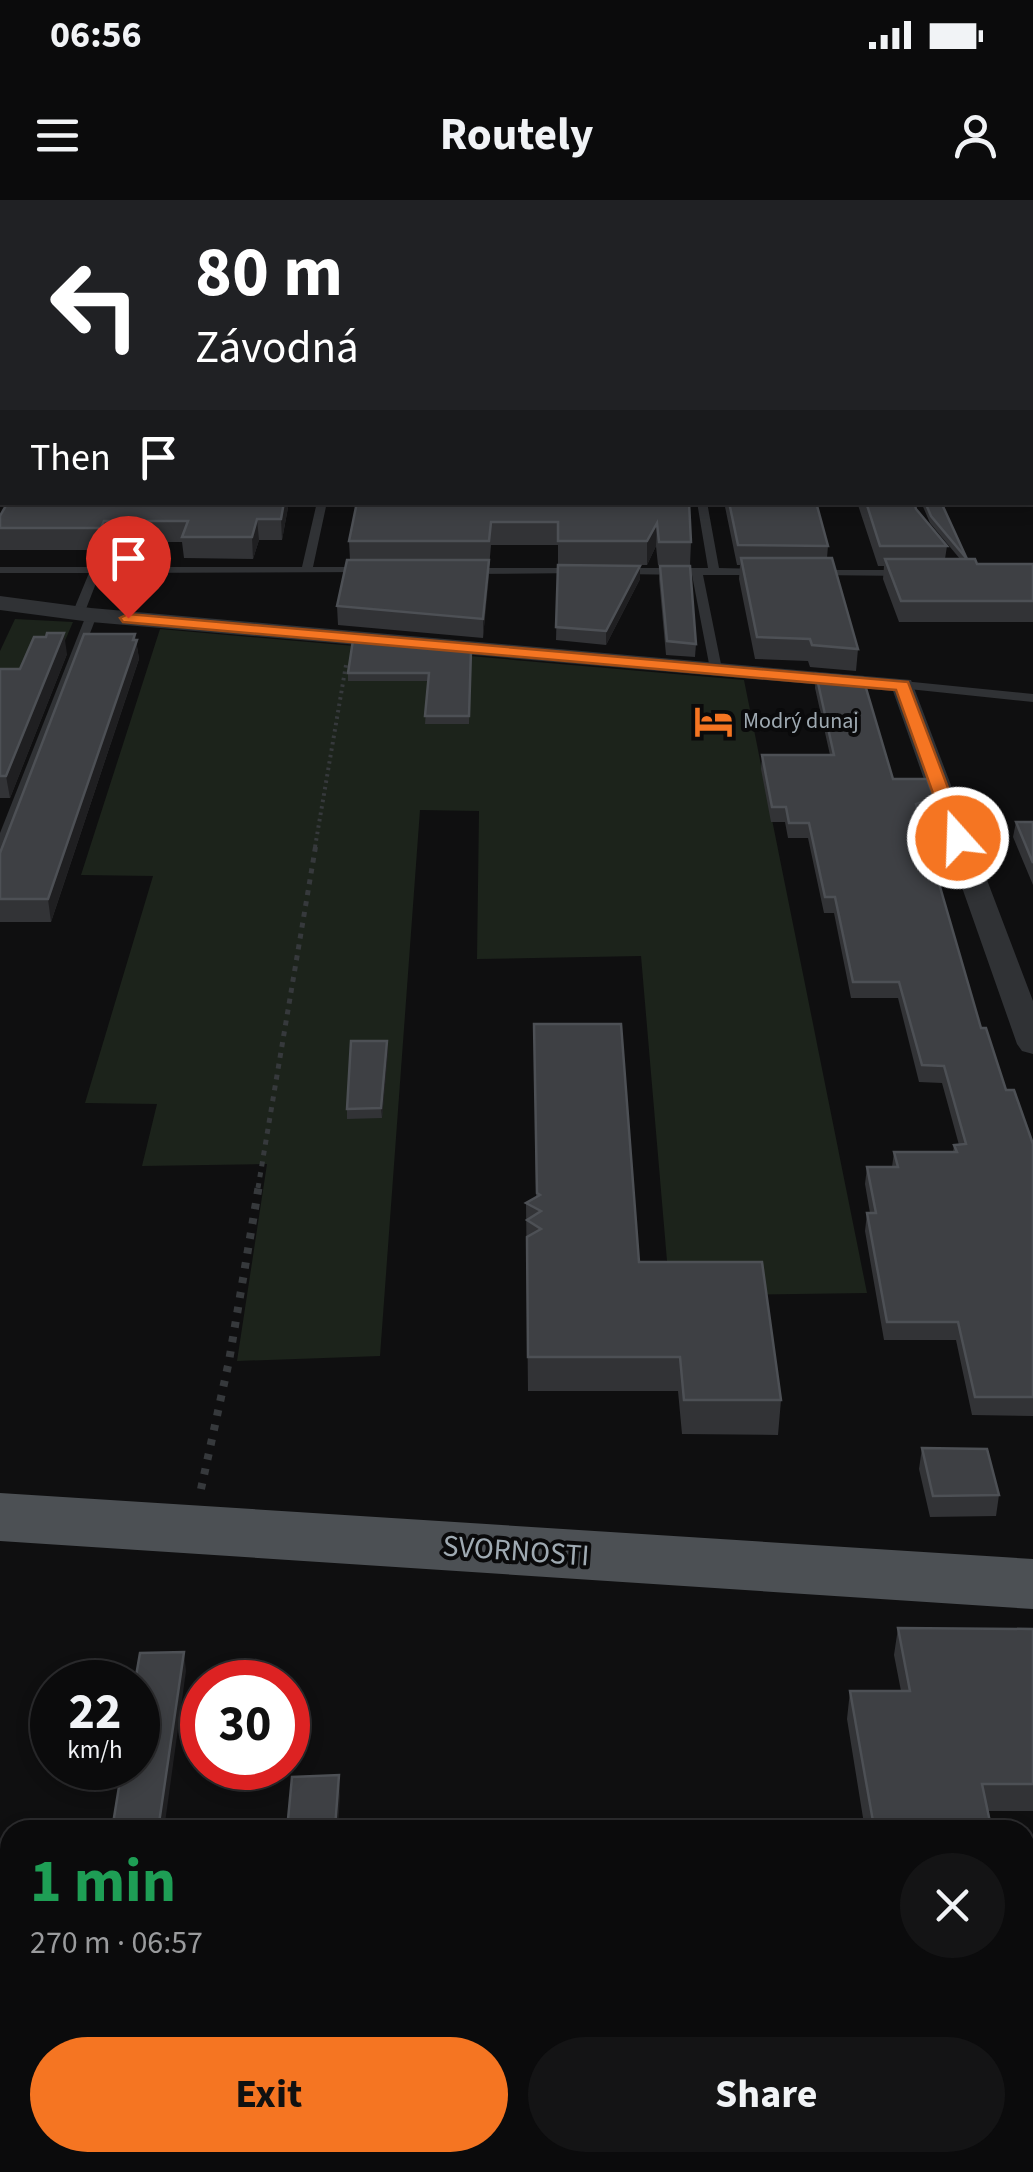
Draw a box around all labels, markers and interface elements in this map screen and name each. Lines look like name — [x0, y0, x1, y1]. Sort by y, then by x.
text: 06:56 — [50, 8, 142, 62]
text: Routely — [440, 103, 593, 167]
icon: menu — [30, 108, 85, 163]
icon: person — [948, 108, 1003, 163]
text: 80 m — [195, 223, 343, 323]
icon: left — [30, 240, 160, 370]
text: Závodná — [195, 316, 359, 380]
icon: arrive — [131, 430, 186, 485]
text: Then — [30, 431, 111, 485]
pin — [86, 516, 171, 619]
icon: arrive — [101, 531, 156, 586]
hotel icon: Modrý dunaj — [692, 700, 734, 742]
place label: Modrý dunaj — [743, 705, 859, 737]
position arrow — [906, 786, 1010, 890]
street label: SVORNOSTI — [441, 1524, 591, 1578]
speed limit sign: 30 — [180, 1660, 310, 1790]
text: 22 — [69, 1677, 121, 1748]
text: km/h — [67, 1732, 123, 1768]
text: 1 min — [30, 1840, 176, 1925]
button: close — [900, 1853, 1005, 1958]
text: 270 m · 06:57 — [30, 1920, 203, 1966]
button: Exit — [30, 2037, 508, 2152]
button: Share — [528, 2037, 1005, 2152]

